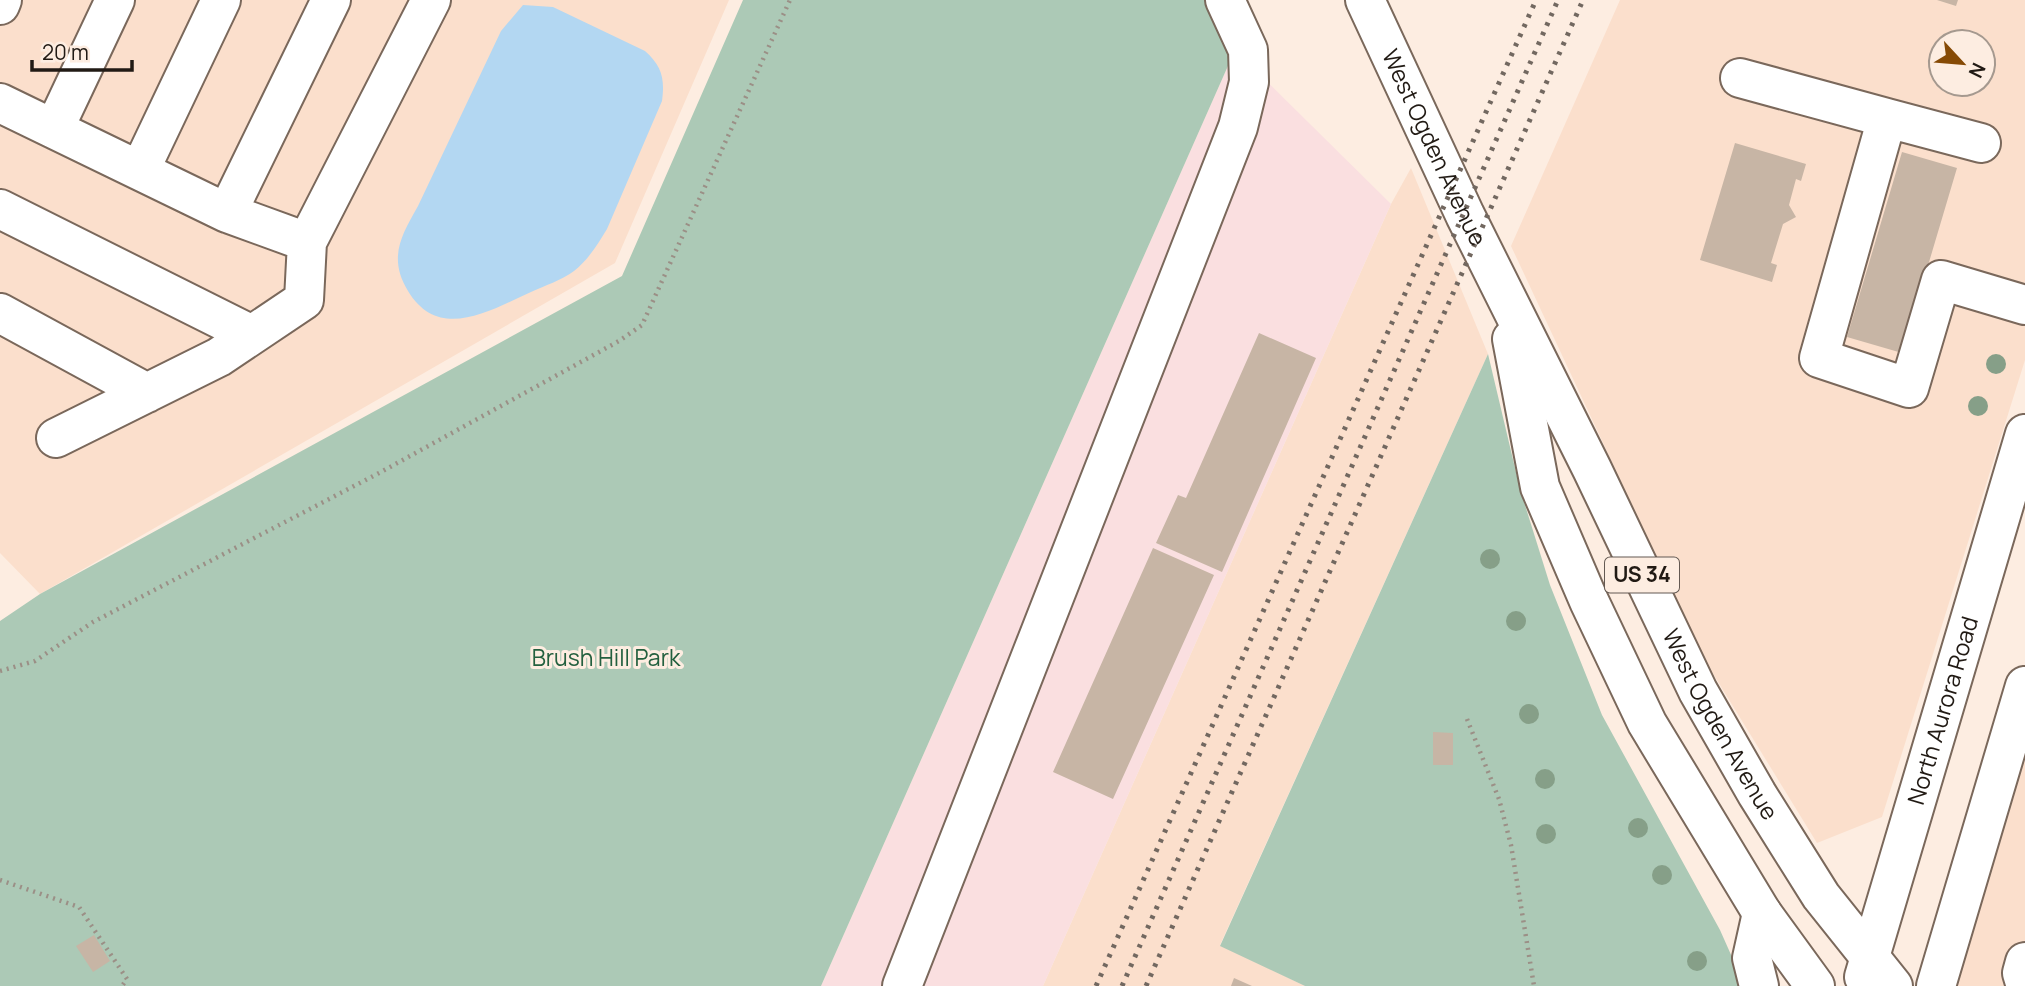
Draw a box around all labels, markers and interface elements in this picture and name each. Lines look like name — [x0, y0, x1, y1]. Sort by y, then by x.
scale bar — [32, 28, 131, 72]
north arrow — [1927, 28, 1997, 98]
text: 20 m — [42, 38, 89, 66]
street label: West Ogden Avenue — [1375, 44, 1495, 251]
text: N — [1963, 59, 1992, 82]
road number: US 34 — [1605, 558, 1679, 592]
street label: North Aurora Road — [1899, 612, 1985, 808]
street label: West Ogden Avenue — [1656, 623, 1786, 826]
park label: Brush Hill Park — [532, 641, 681, 673]

